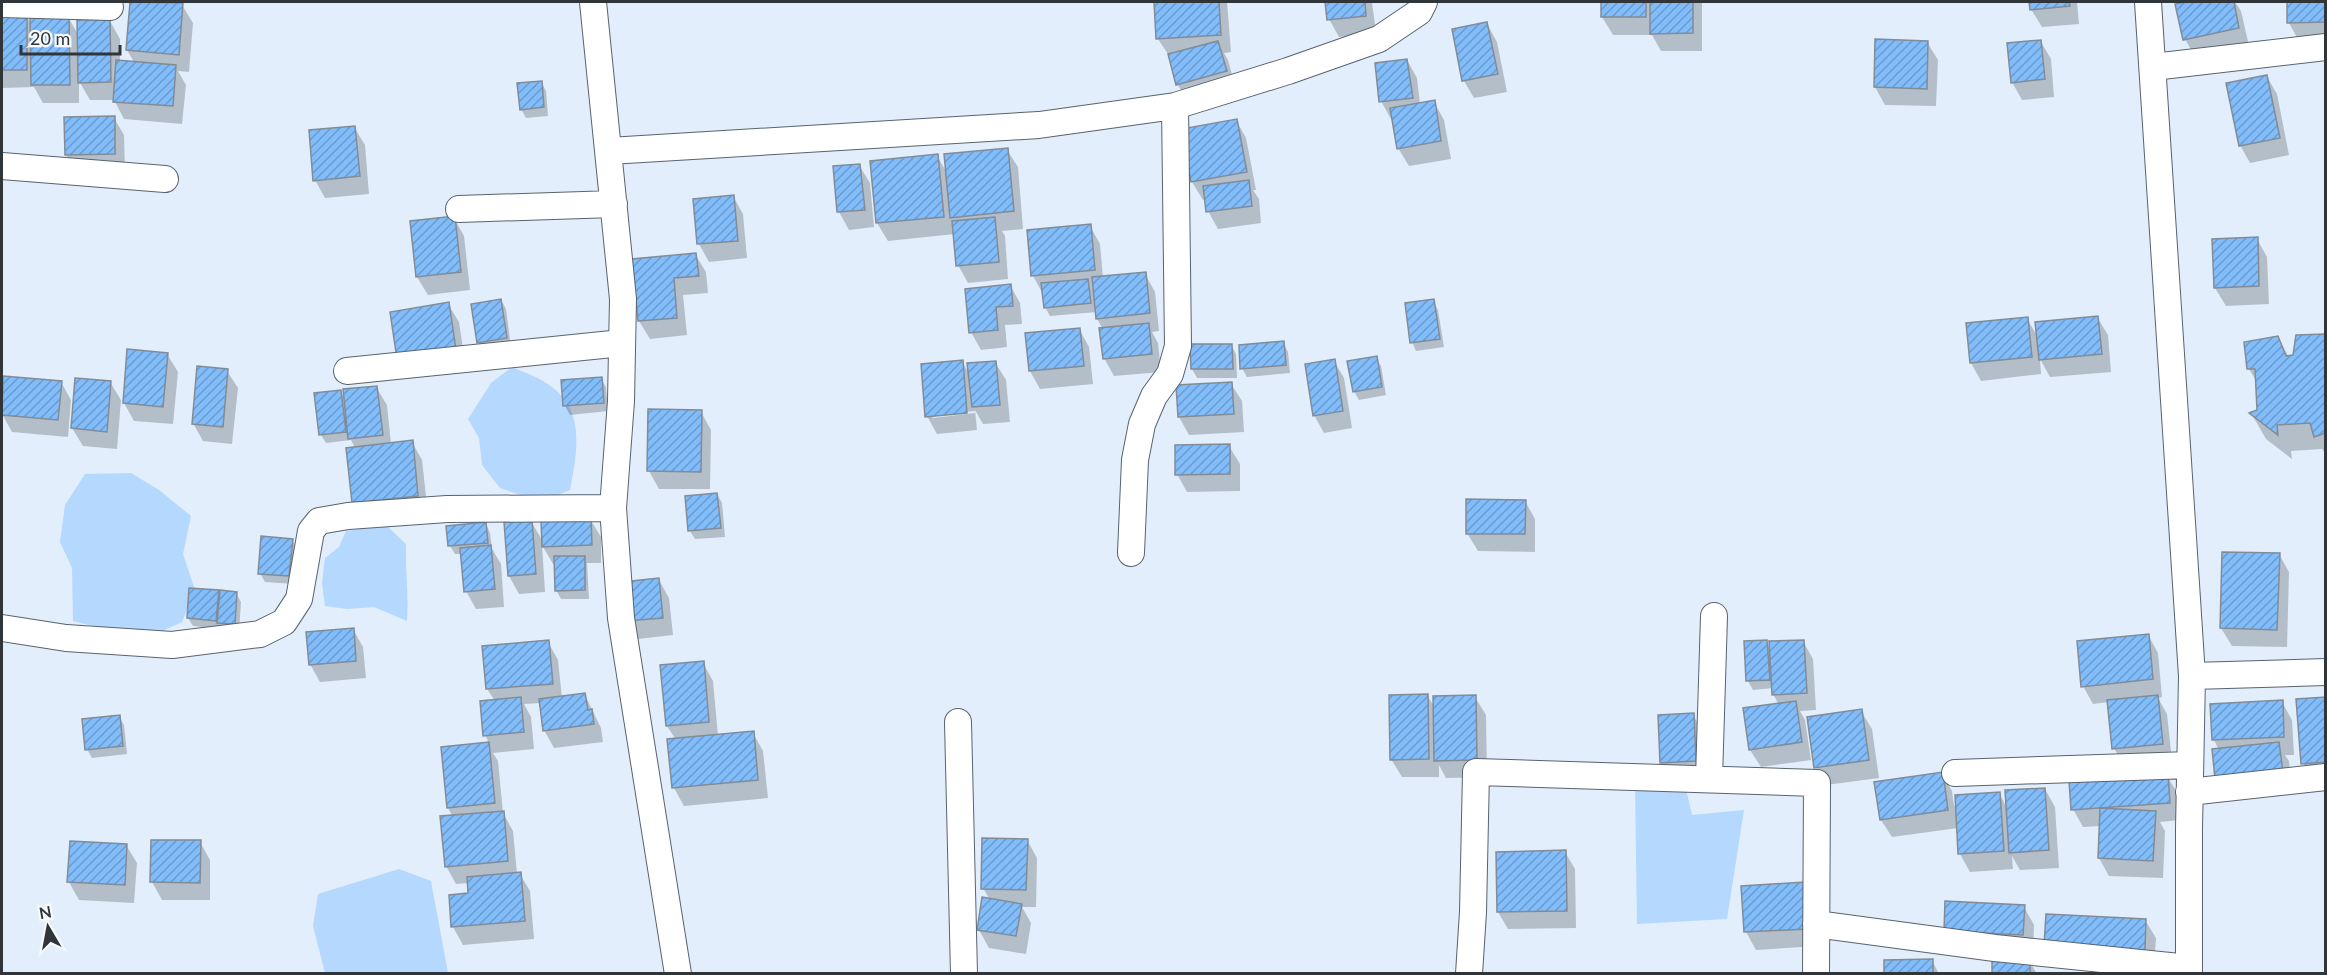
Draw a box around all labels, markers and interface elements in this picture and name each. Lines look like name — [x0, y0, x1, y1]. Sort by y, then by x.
scale bar — [21, 18, 120, 56]
text: 20 m — [30, 27, 70, 49]
north arrow — [18, 897, 78, 957]
text: N — [38, 901, 53, 922]

